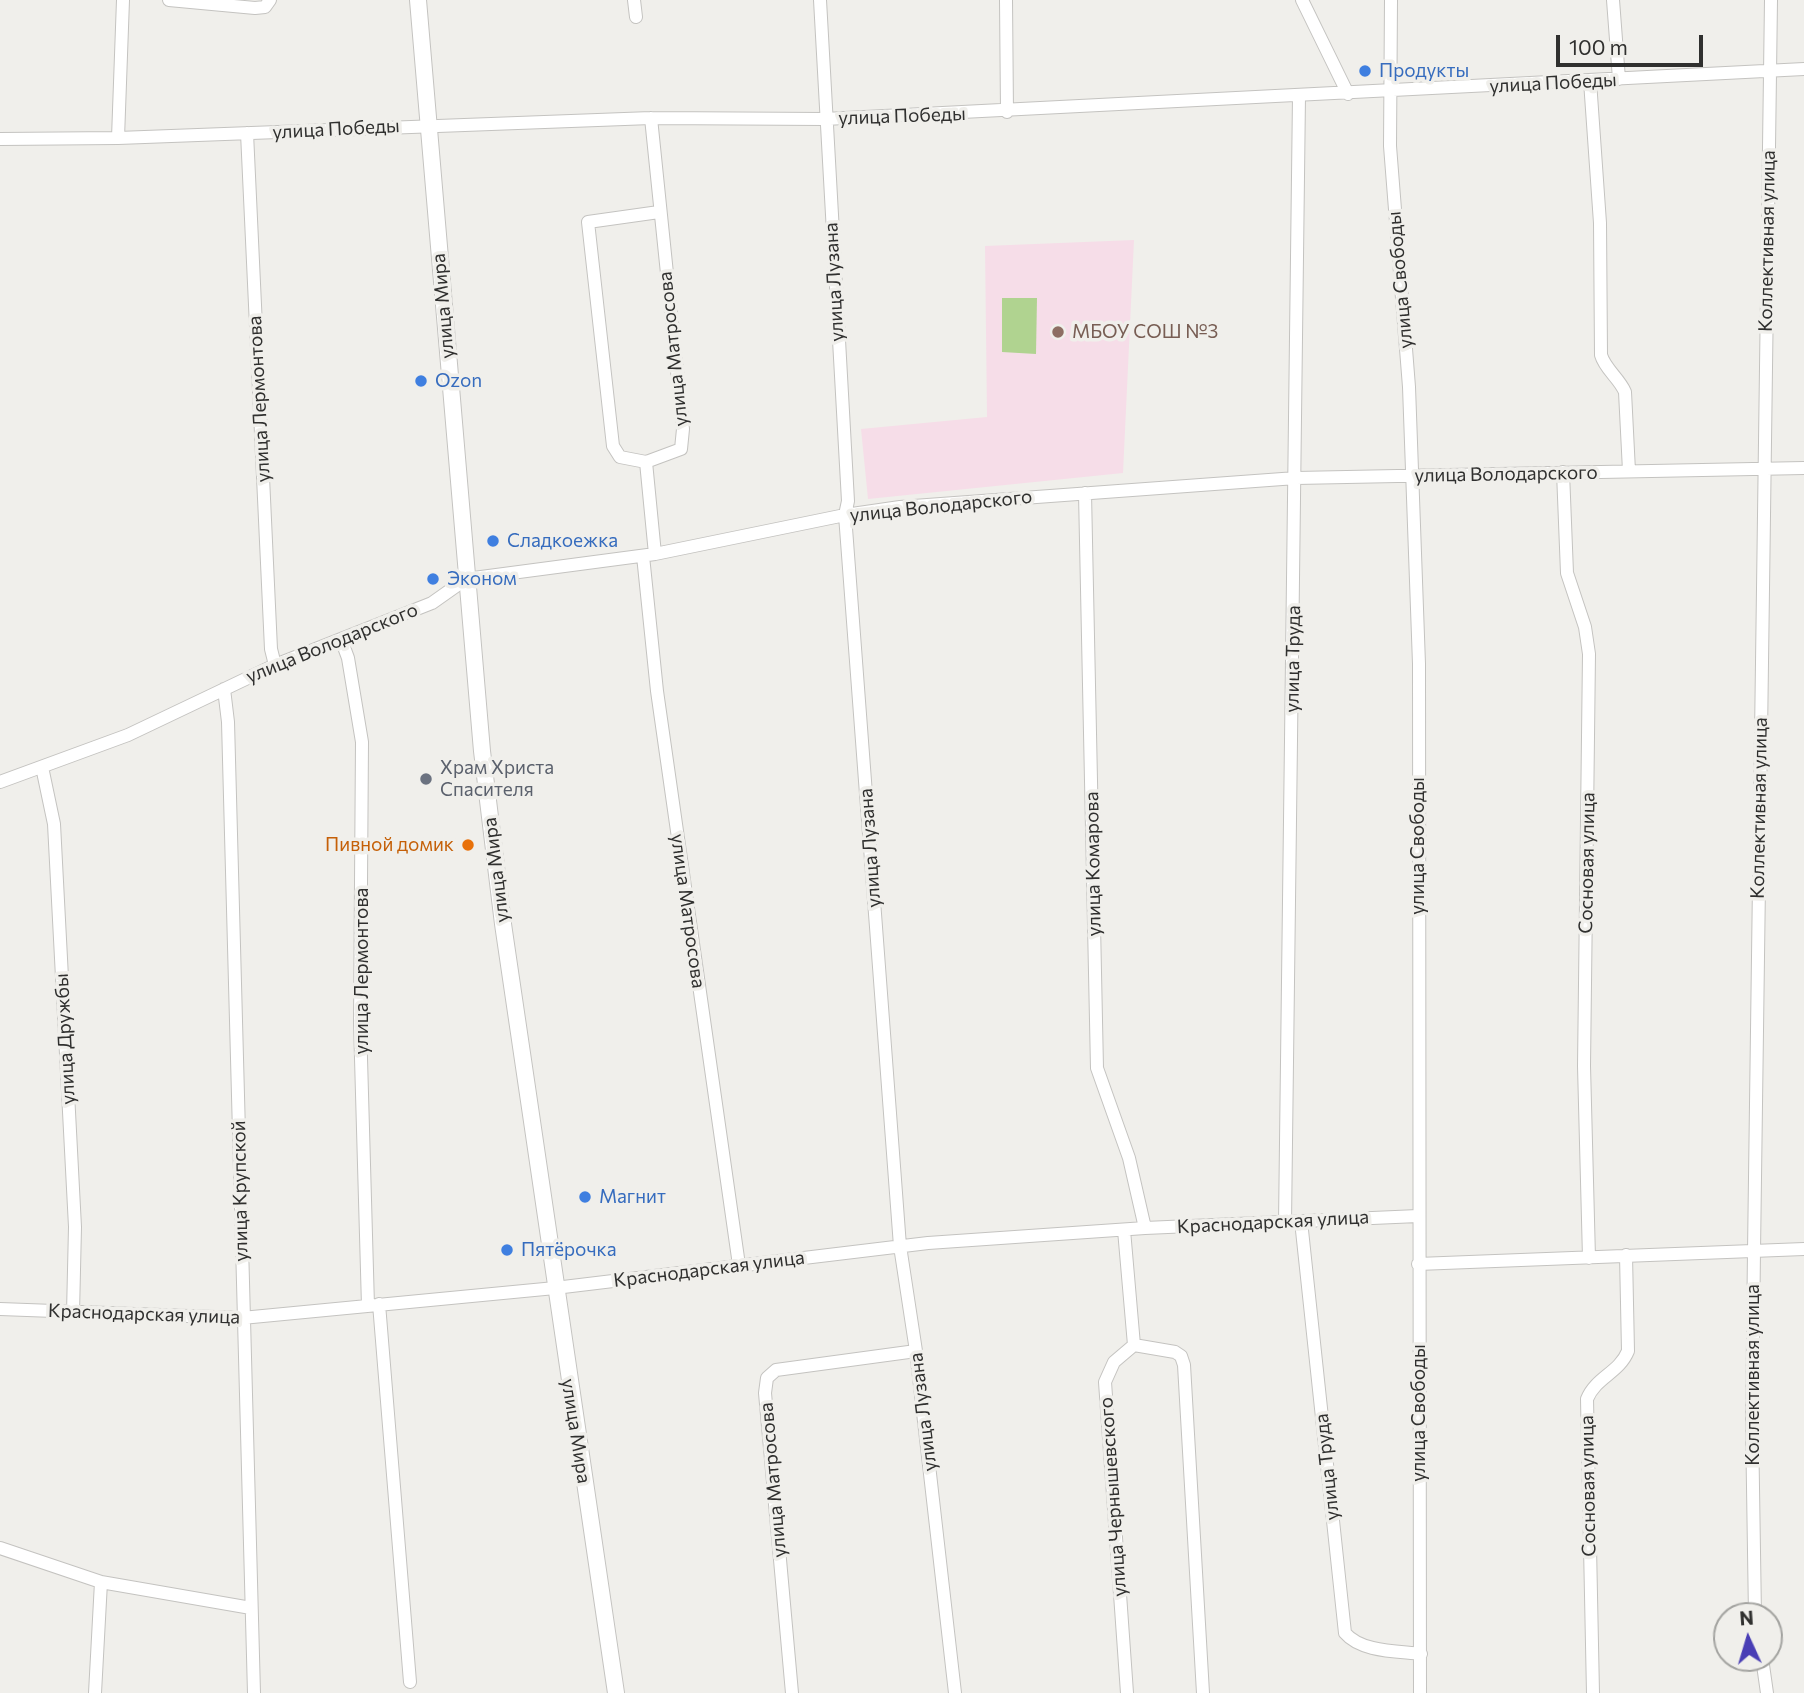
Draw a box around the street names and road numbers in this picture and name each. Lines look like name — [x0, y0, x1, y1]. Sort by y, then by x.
street label: улица Победы — [1489, 68, 1617, 98]
street label: улица Победы — [838, 102, 966, 130]
street label: улица Победы — [272, 114, 400, 144]
street label: Коллективная улица — [1754, 150, 1780, 332]
street label: улица Свободы — [1383, 210, 1417, 350]
street label: улица Лузана — [819, 222, 849, 342]
street label: улица Мира — [427, 252, 459, 360]
street label: улица Матросова — [654, 270, 692, 428]
street label: улица Лермонтова — [243, 315, 275, 483]
street label: улица Володарского — [1414, 461, 1598, 487]
street label: улица Володарского — [849, 485, 1033, 527]
street label: улица Володарского — [243, 598, 421, 688]
street label: улица Труда — [1281, 605, 1305, 713]
street label: Коллективная улица — [1746, 717, 1772, 899]
street label: улица Свободы — [1407, 777, 1429, 915]
street label: улица Лузана — [854, 788, 886, 908]
street label: улица Комарова — [1080, 791, 1106, 937]
street label: Сосновая улица — [1574, 792, 1600, 934]
street label: улица Мира — [478, 816, 514, 924]
street label: улица Матросова — [666, 832, 710, 990]
street label: улица Лермонтова — [351, 888, 373, 1054]
street label: улица Дружбы — [50, 973, 80, 1105]
street label: улица Крупской — [227, 1120, 253, 1262]
street label: Краснодарская улица — [1176, 1206, 1370, 1238]
street label: Краснодарская улица — [612, 1246, 806, 1292]
street label: Коллективная улица — [1742, 1284, 1764, 1466]
street label: Краснодарская улица — [48, 1299, 240, 1329]
street label: улица Свободы — [1408, 1344, 1430, 1482]
street label: улица Лузана — [904, 1351, 942, 1473]
street label: улица Мира — [556, 1377, 596, 1485]
street label: улица Чернышевского — [1095, 1396, 1131, 1598]
street label: улица Матросова — [755, 1402, 791, 1558]
street label: улица Труда — [1310, 1412, 1344, 1522]
street label: Сосновая улица — [1575, 1415, 1601, 1557]

